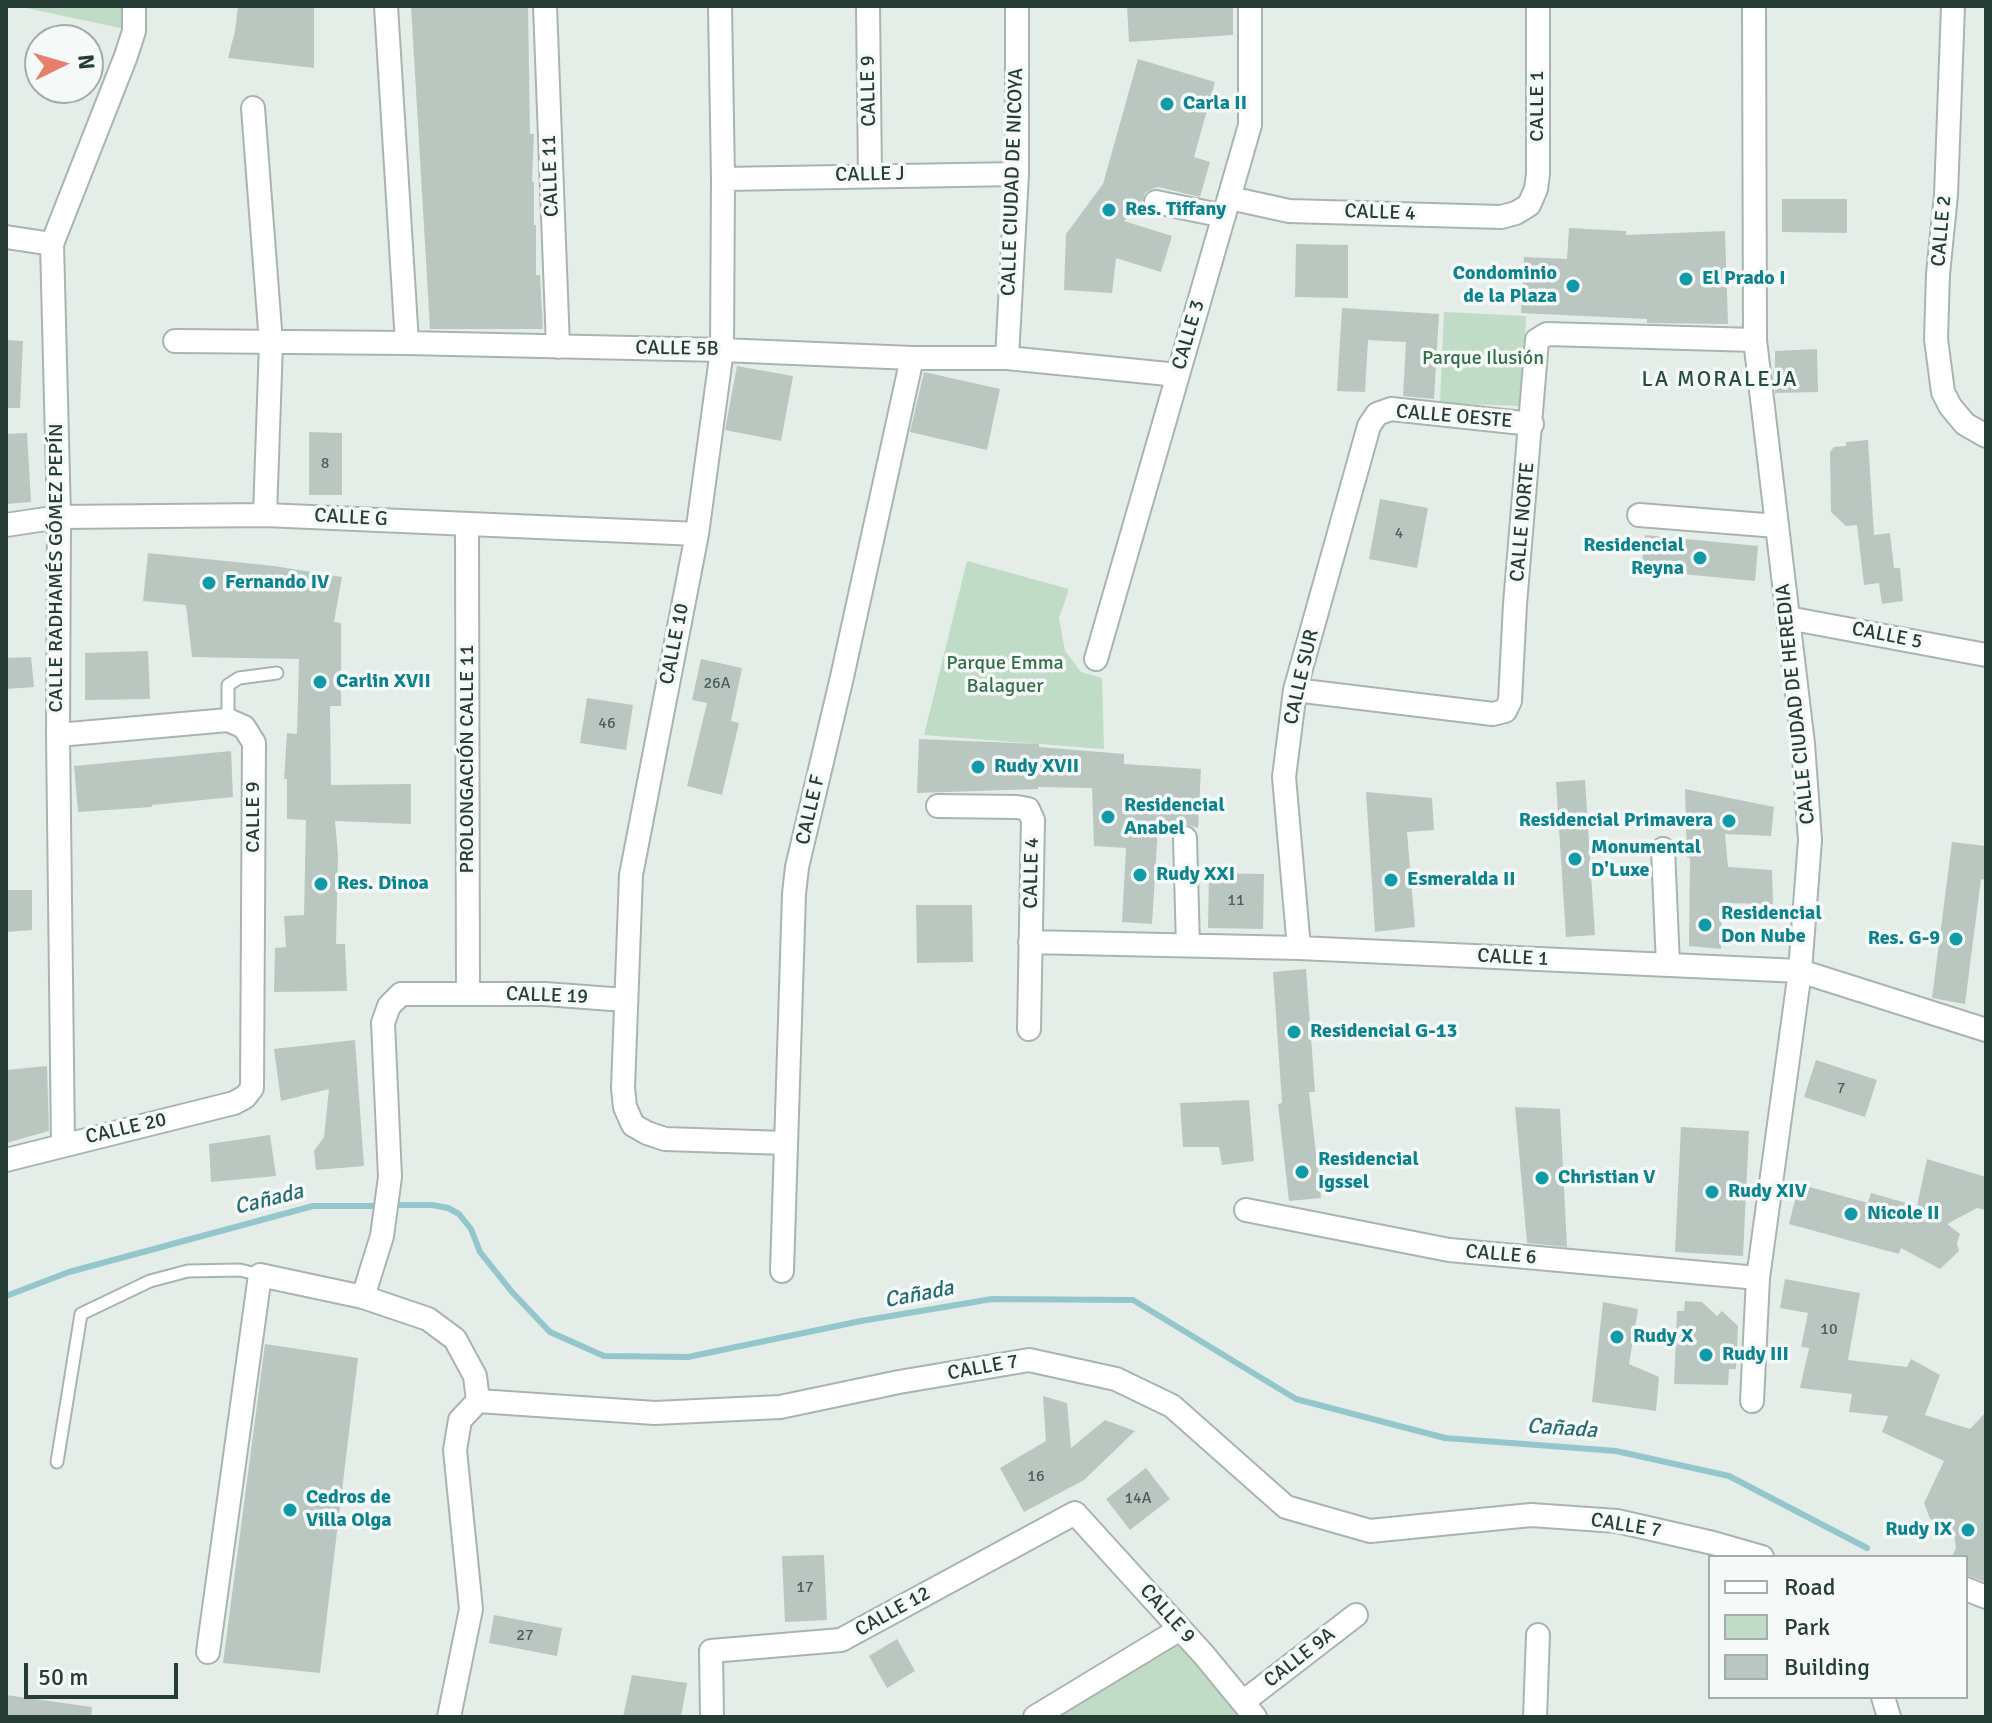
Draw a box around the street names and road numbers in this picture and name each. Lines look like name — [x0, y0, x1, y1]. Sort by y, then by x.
street label: CALLE 9 — [856, 55, 882, 127]
street label: CALLE CIUDAD DE NICOYA — [997, 68, 1029, 296]
street label: CALLE 1 — [1526, 70, 1550, 142]
street label: CALLE 11 — [538, 135, 564, 217]
street label: CALLE J — [835, 162, 905, 188]
street label: CALLE 2 — [1927, 194, 1957, 268]
street label: CALLE 4 — [1344, 200, 1416, 226]
street label: CALLE 3 — [1168, 297, 1210, 373]
street label: CALLE 5B — [635, 336, 719, 362]
street label: CALLE OESTE — [1395, 400, 1513, 434]
street label: CALLE RADHAMÉS GÓMEZ PEPÍN — [45, 423, 69, 713]
street label: CALLE NORTE — [1506, 461, 1540, 583]
street label: CALLE G — [314, 504, 388, 532]
street label: CALLE CIUDAD DE HEREDIA — [1771, 582, 1821, 826]
street label: CALLE 10 — [655, 601, 695, 687]
street label: CALLE 5 — [1850, 617, 1924, 655]
street label: CALLE SUR — [1279, 627, 1325, 727]
street label: PROLONGACIÓN CALLE 11 — [456, 645, 480, 873]
street label: CALLE F — [791, 773, 831, 847]
street label: CALLE 9 — [242, 781, 266, 853]
street label: CALLE 4 — [1019, 837, 1045, 909]
street label: CALLE 1 — [1477, 944, 1549, 972]
street label: CALLE 19 — [506, 983, 588, 1009]
street label: CALLE 20 — [83, 1108, 169, 1150]
street label: CALLE 6 — [1464, 1240, 1538, 1270]
street label: CALLE 7 — [946, 1350, 1020, 1386]
street label: CALLE 7 — [1589, 1509, 1663, 1543]
street label: CALLE 9 — [1134, 1579, 1200, 1649]
street label: CALLE 12 — [851, 1582, 935, 1642]
street label: CALLE 9A — [1260, 1623, 1340, 1693]

